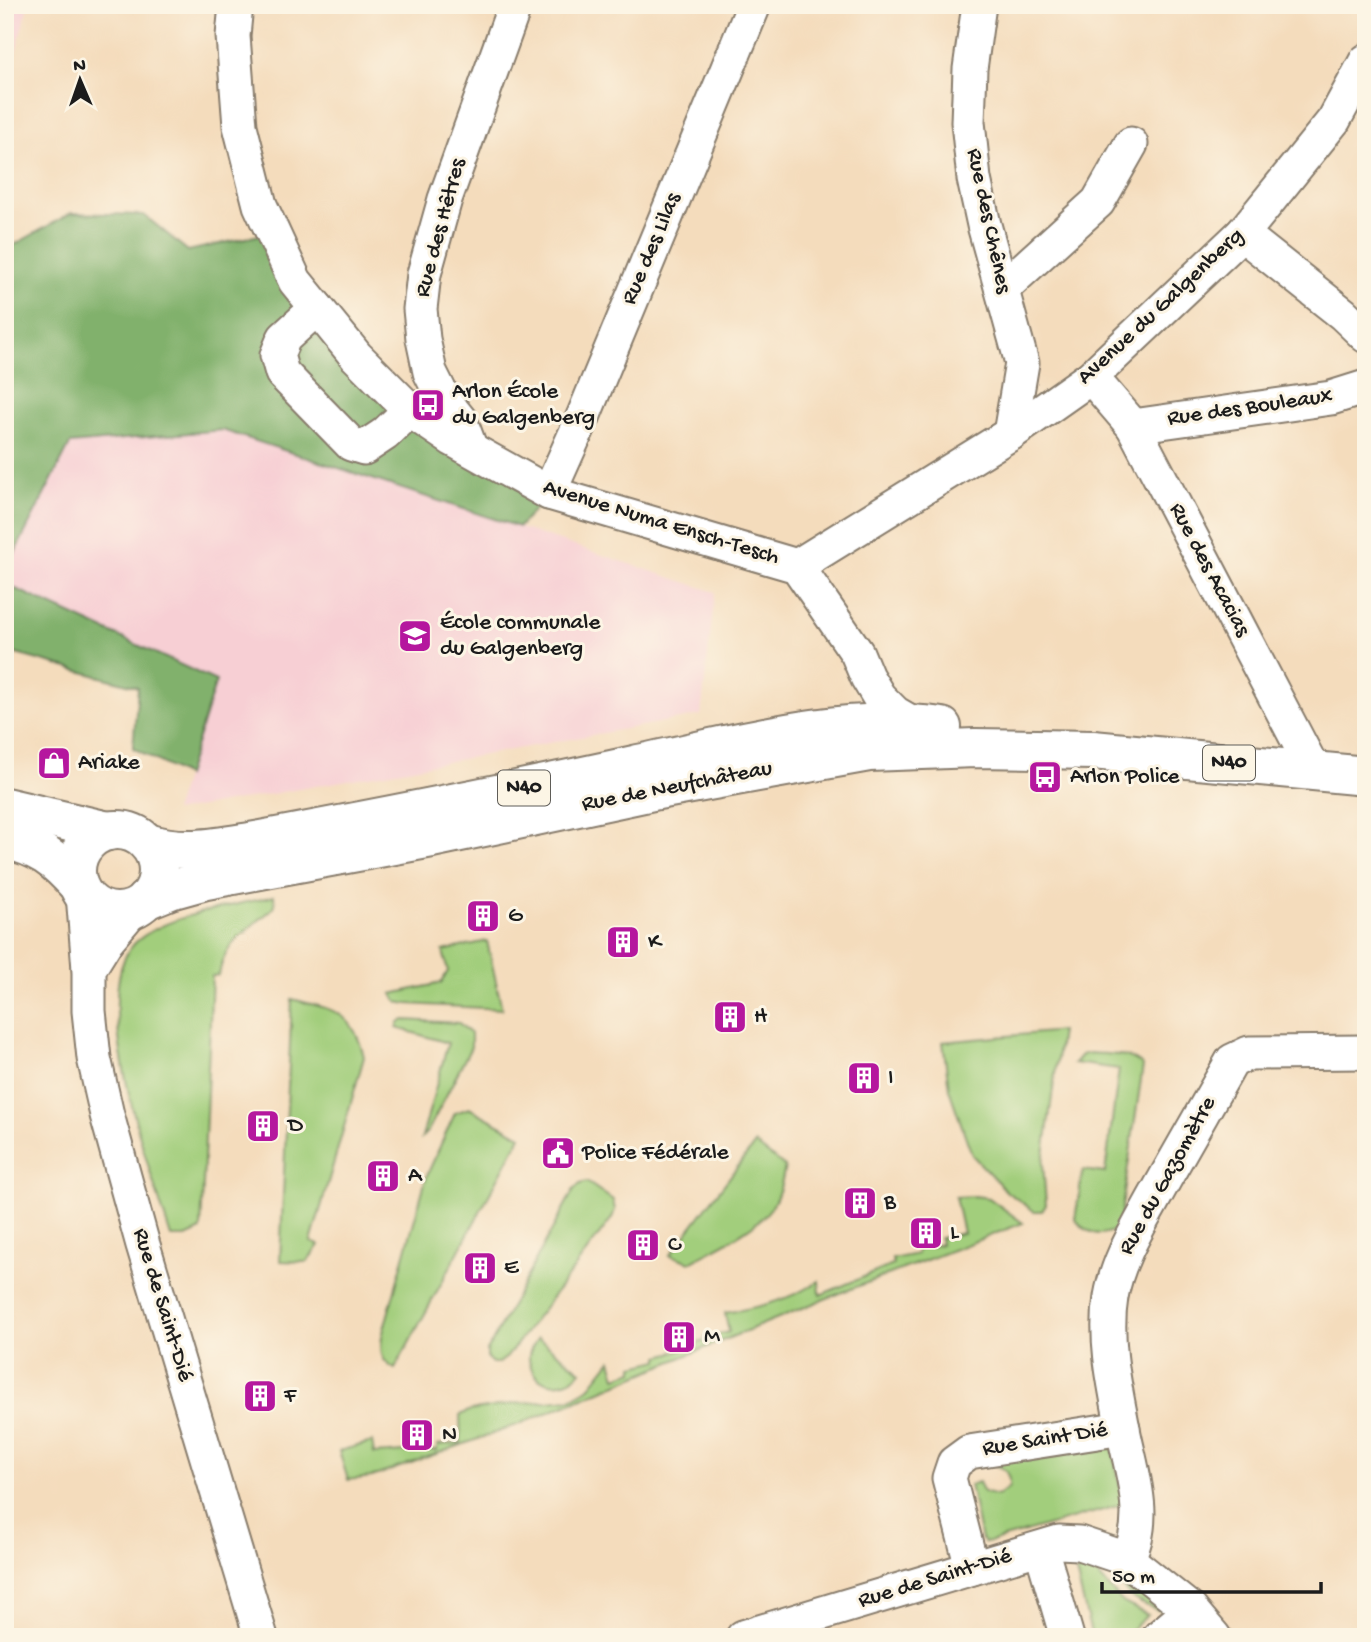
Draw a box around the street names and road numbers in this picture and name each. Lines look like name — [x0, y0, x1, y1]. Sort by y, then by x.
street label: Rue des Chênes — [959, 146, 1017, 296]
street label: Rue des Hêtres — [410, 155, 473, 300]
street label: Rue des Lilas — [616, 188, 688, 309]
street label: Avenue du Galgenberg — [1072, 223, 1250, 391]
street label: Rue des Bouleaux — [1166, 383, 1334, 433]
street label: Avenue Numa Ensch-Tesch — [540, 474, 782, 572]
street label: Rue des Acacias — [1162, 498, 1256, 642]
road number: N40 — [1203, 746, 1255, 780]
street label: Rue de Neufchâteau — [579, 755, 775, 819]
road number: N40 — [498, 770, 550, 806]
street label: Rue du Gazomètre — [1113, 1091, 1223, 1260]
street label: Rue de Saint-Dié — [126, 1225, 198, 1386]
street label: Rue Saint Dié — [981, 1417, 1111, 1463]
street label: Rue de Saint-Dié — [855, 1543, 1016, 1615]

